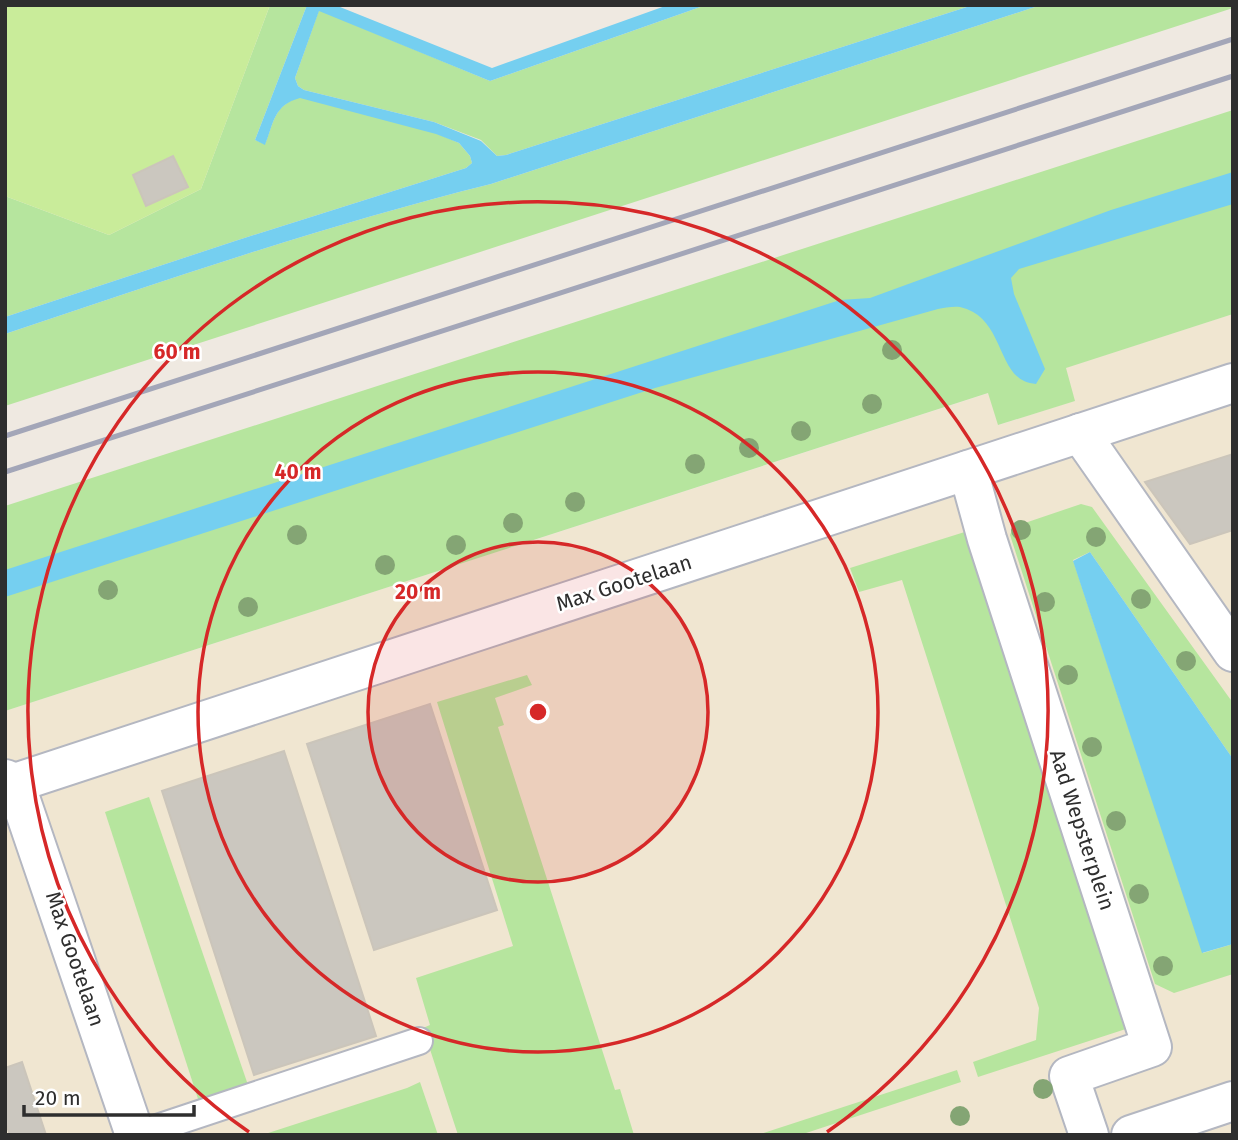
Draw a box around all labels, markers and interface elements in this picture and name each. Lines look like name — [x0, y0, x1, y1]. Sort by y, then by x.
text: 60 m — [154, 339, 200, 365]
text: 40 m — [275, 459, 321, 485]
street label: Max Gootelaan — [553, 549, 695, 617]
text: 20 m — [395, 579, 441, 605]
centre of rings — [526, 700, 550, 724]
street label: Aad Wepsterplein — [1044, 746, 1120, 914]
street label: Max Gootelaan — [40, 888, 110, 1030]
scale bar — [24, 1074, 194, 1118]
text: 20 m — [35, 1085, 81, 1111]

